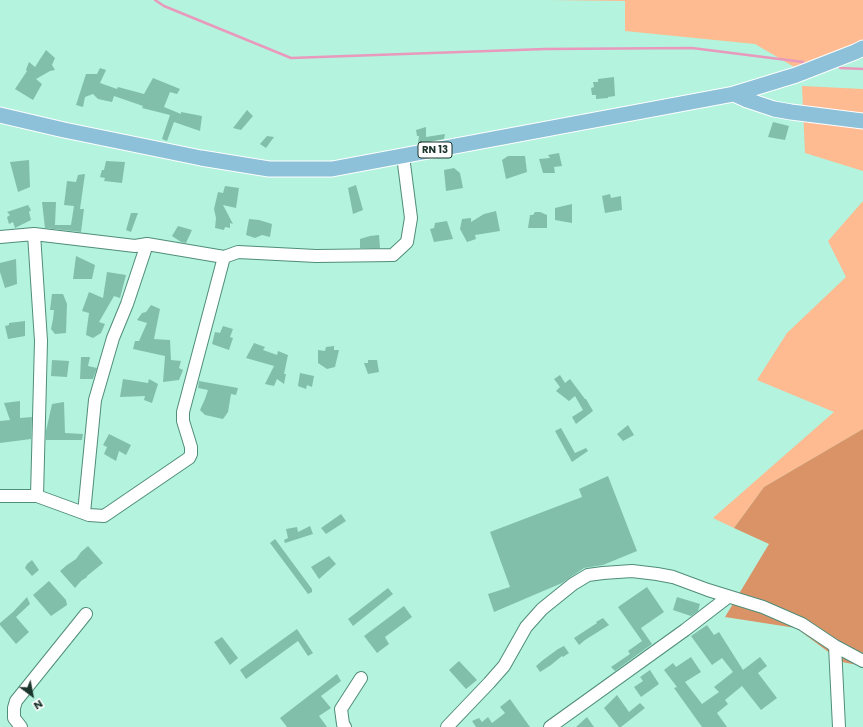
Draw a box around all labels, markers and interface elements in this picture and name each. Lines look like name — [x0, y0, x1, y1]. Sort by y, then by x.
road number: RN 13 — [418, 142, 452, 158]
north arrow — [12, 675, 52, 715]
text: N — [31, 696, 46, 714]

